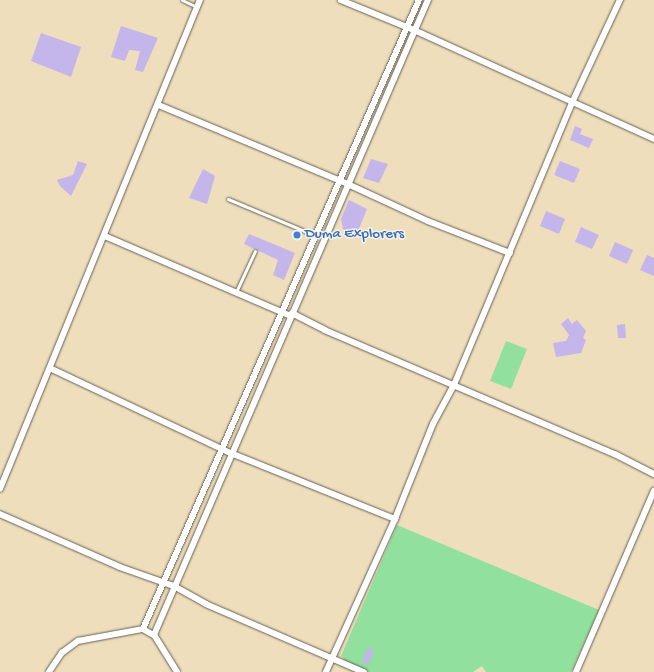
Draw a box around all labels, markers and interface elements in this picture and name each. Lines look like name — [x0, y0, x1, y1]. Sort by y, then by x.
place label: Duma Explorers — [305, 226, 404, 244]
marker: Duma Explorers — [292, 230, 302, 240]

